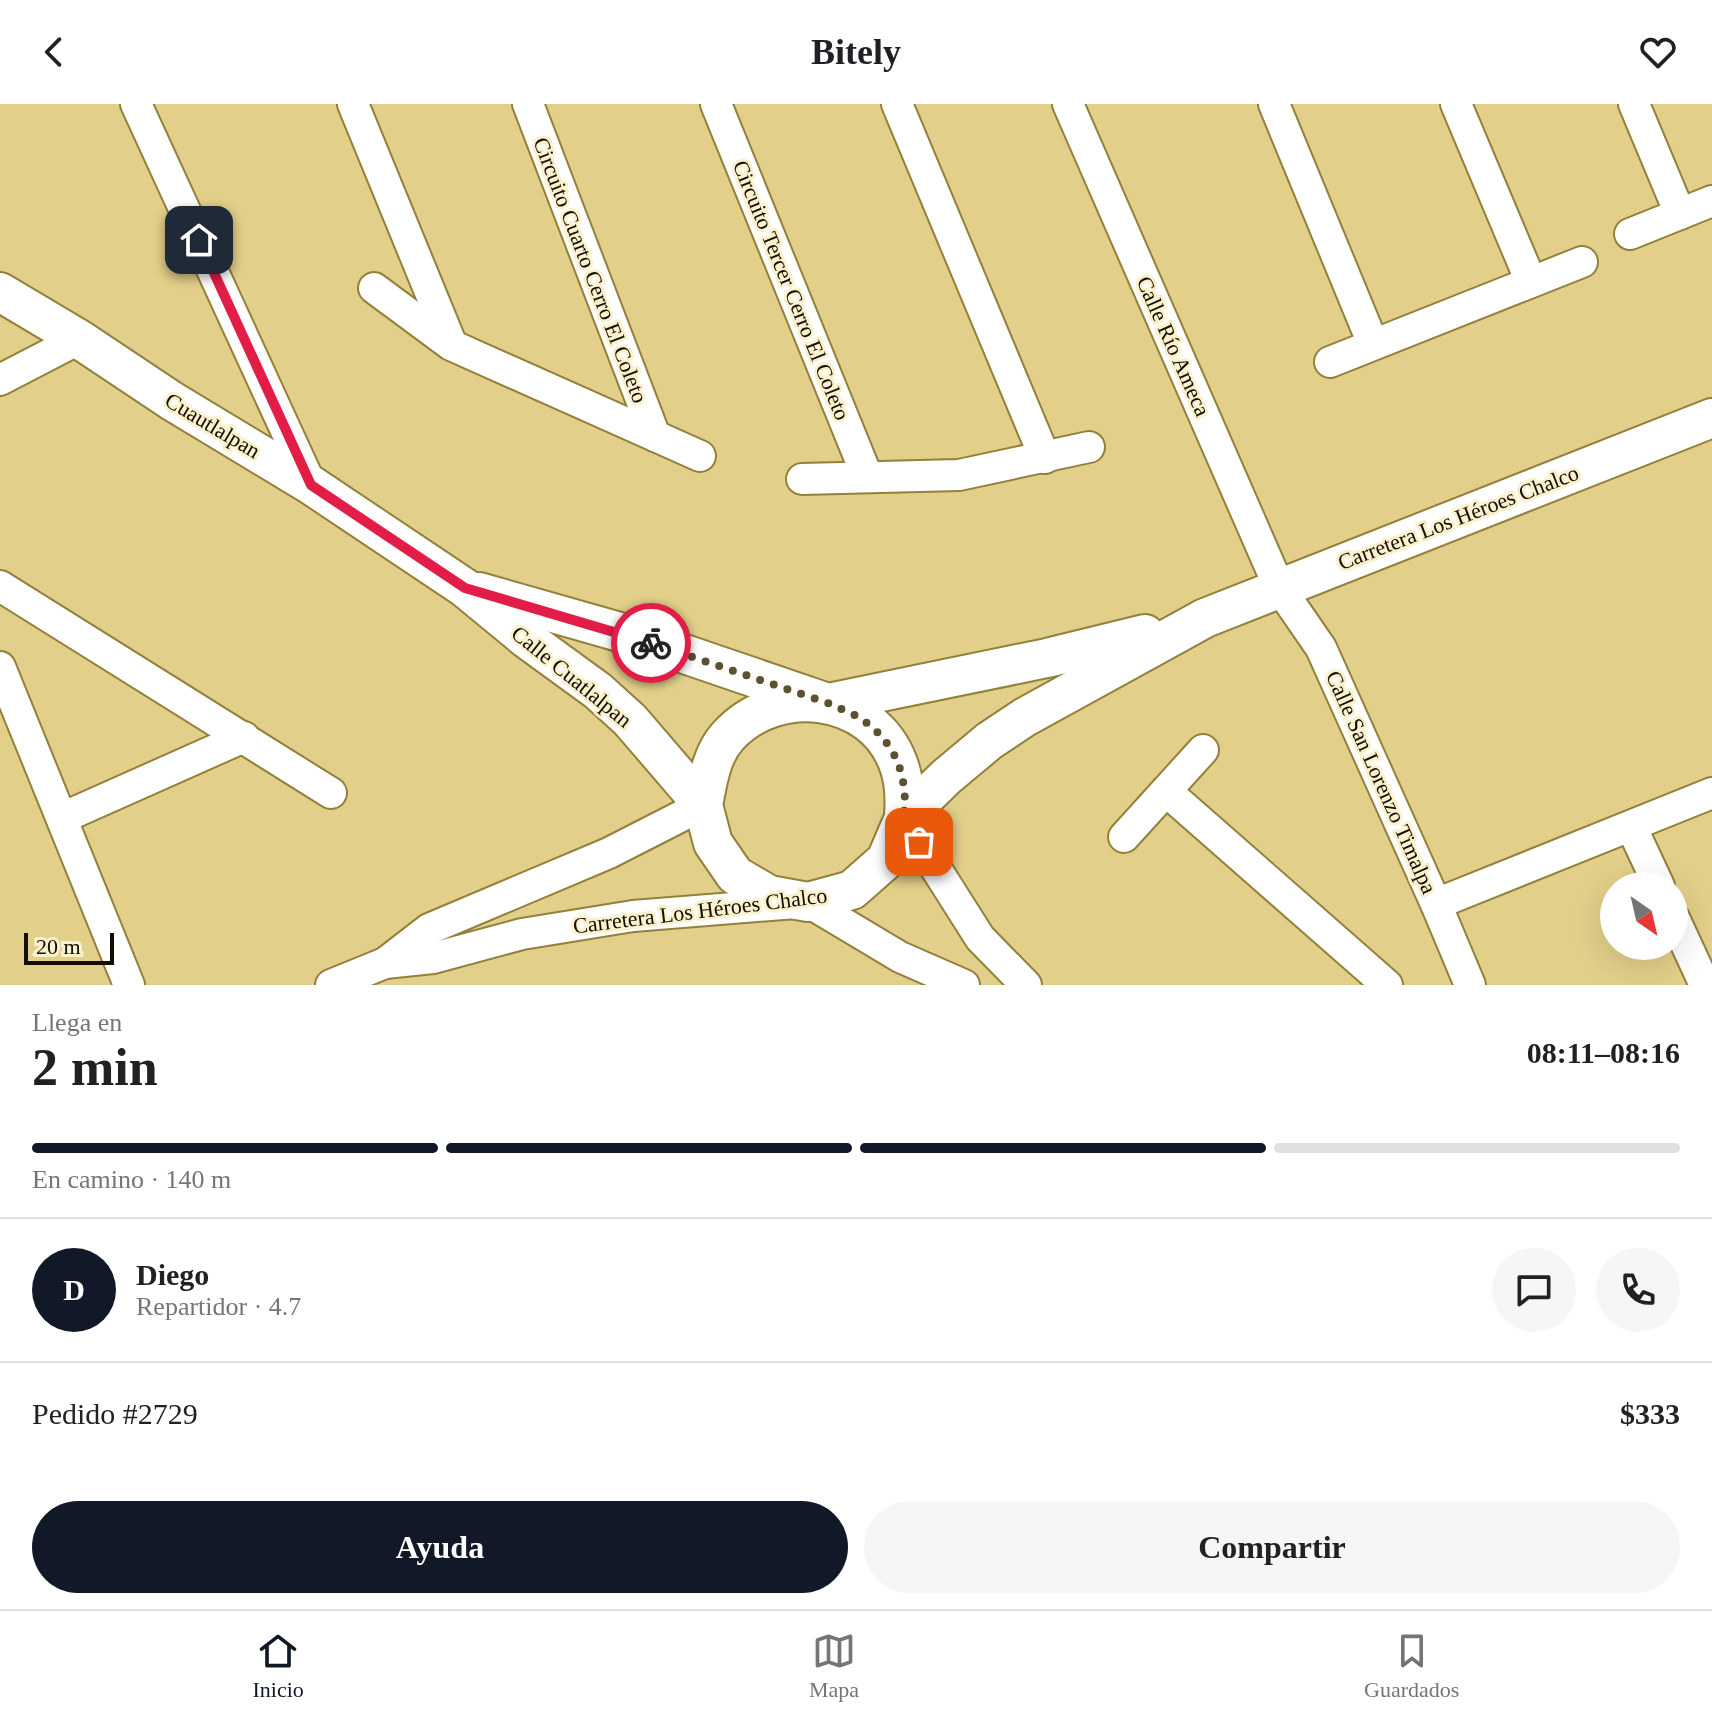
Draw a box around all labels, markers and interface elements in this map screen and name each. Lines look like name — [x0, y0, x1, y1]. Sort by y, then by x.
icon: back — [32, 30, 76, 74]
icon: heart — [1636, 30, 1680, 74]
text: Bitely — [811, 32, 901, 72]
street label: Circuito Cuarto Cerro El Coleto — [528, 134, 653, 406]
street label: Circuito Tercer Cerro El Coleto — [728, 157, 855, 424]
pin — [165, 206, 233, 274]
icon: home — [177, 218, 221, 262]
street label: Calle Río Ameca — [1132, 272, 1216, 420]
street label: Cuautlalpan — [161, 387, 265, 464]
street label: Carretera Los Héroes Chalco — [1334, 460, 1582, 575]
courier — [611, 603, 691, 683]
street label: Calle Cuatlalpan — [507, 620, 637, 732]
icon: bike — [629, 621, 673, 665]
street label: Calle San Lorenzo Timalpa — [1321, 667, 1442, 898]
pin — [885, 808, 953, 876]
icon: bag — [897, 820, 941, 864]
north arrow — [1600, 872, 1688, 960]
map controls — [1600, 872, 1688, 960]
street label: Carretera Los Héroes Chalco — [572, 882, 829, 938]
scale bar — [24, 929, 114, 965]
text: 20 m — [36, 934, 81, 959]
text: Llega en — [32, 1008, 122, 1037]
text: 08:11–08:16 — [1527, 1036, 1680, 1069]
text: 2 min — [32, 1039, 158, 1096]
text: En camino · 140 m — [32, 1165, 231, 1194]
button: chat — [1492, 1248, 1576, 1332]
button: phone — [1596, 1248, 1680, 1332]
text: Diego — [136, 1258, 209, 1291]
text: D — [63, 1273, 85, 1306]
text: Repartidor · 4.7 — [136, 1292, 301, 1321]
text: Pedido #2729 — [32, 1397, 198, 1430]
text: $333 — [1620, 1397, 1680, 1430]
button: Ayuda — [32, 1501, 848, 1593]
button: Compartir — [864, 1501, 1680, 1593]
tab: Inicio — [253, 1629, 304, 1703]
tab: Mapa — [809, 1629, 859, 1703]
tab: Guardados — [1364, 1629, 1459, 1703]

